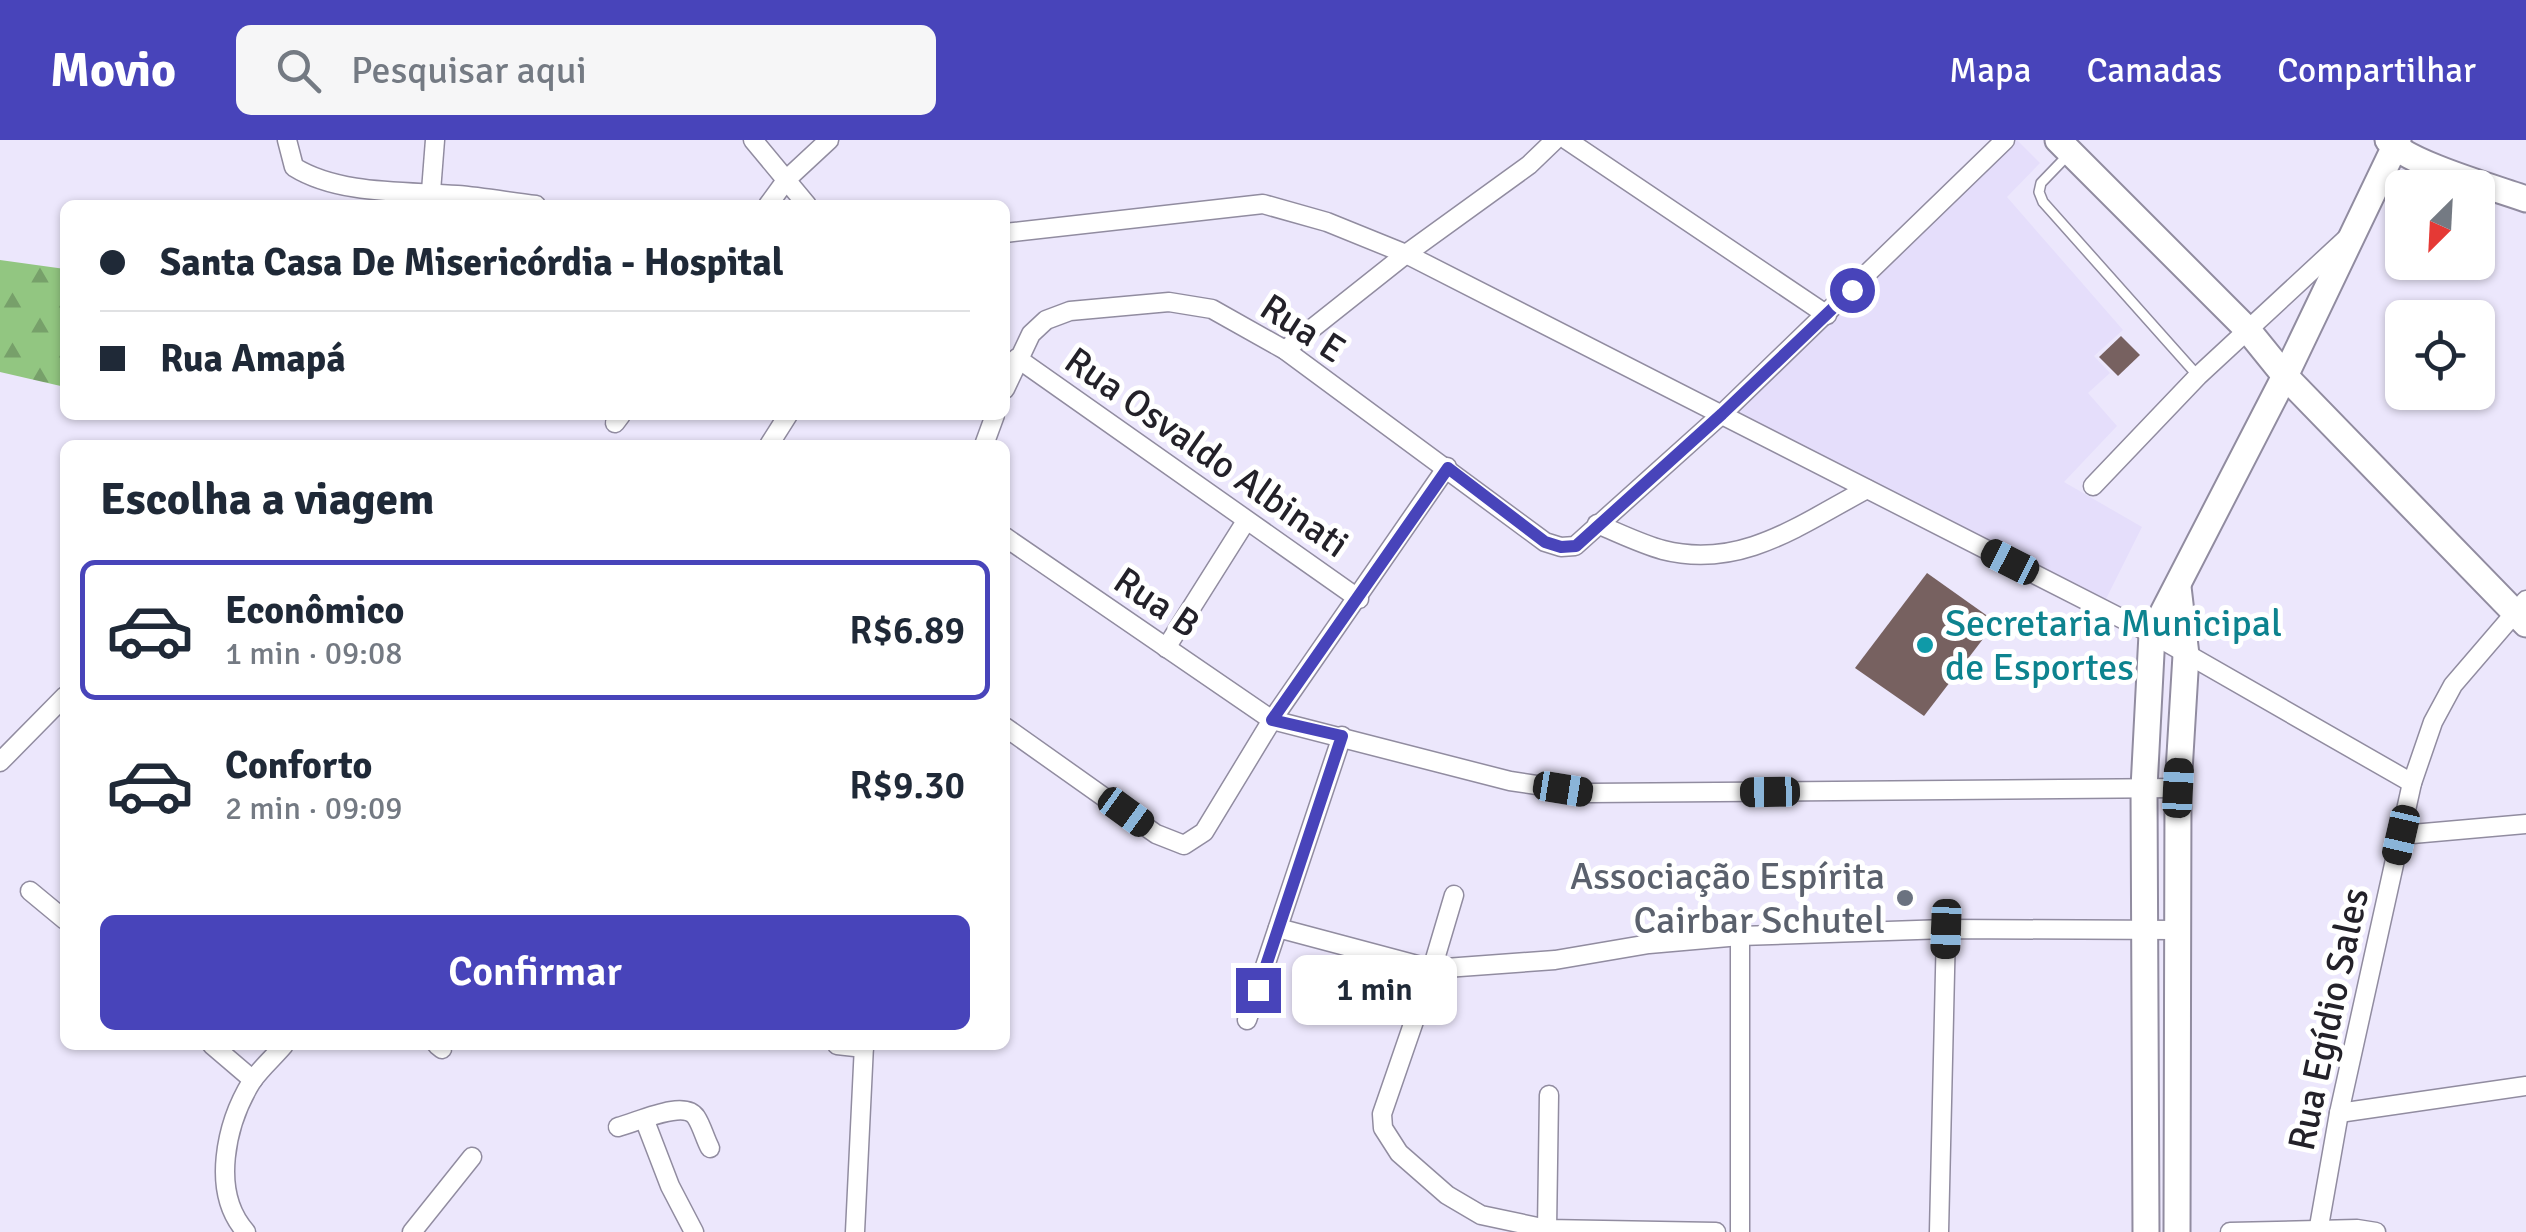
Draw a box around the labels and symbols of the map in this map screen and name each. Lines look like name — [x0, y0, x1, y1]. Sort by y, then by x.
north arrow — [2385, 170, 2495, 280]
route start — [1830, 268, 1875, 313]
street label: Rua E — [1251, 284, 1354, 373]
street label: Rua Osvaldo Albinati — [1056, 337, 1358, 568]
car — [1976, 535, 2044, 589]
street label: Rua B — [1105, 557, 1209, 648]
place label: Secretaria Municipal de Esportes — [1945, 600, 2282, 691]
marker: Secretaria Municipal de Esportes — [1914, 634, 1936, 656]
car — [2161, 757, 2195, 819]
car — [1531, 769, 1595, 809]
car — [1740, 776, 1800, 808]
car — [1093, 782, 1159, 842]
car — [2380, 802, 2422, 868]
place label: Associação Espírita Cairbar Schutel — [1570, 853, 1885, 944]
street label: Rua Egídio Sales — [2278, 884, 2379, 1155]
marker: Associação Espírita Cairbar Schutel — [1894, 887, 1916, 909]
car — [1930, 898, 1962, 960]
callout: 1 min — [1293, 955, 1458, 1025]
route end — [1236, 968, 1281, 1013]

